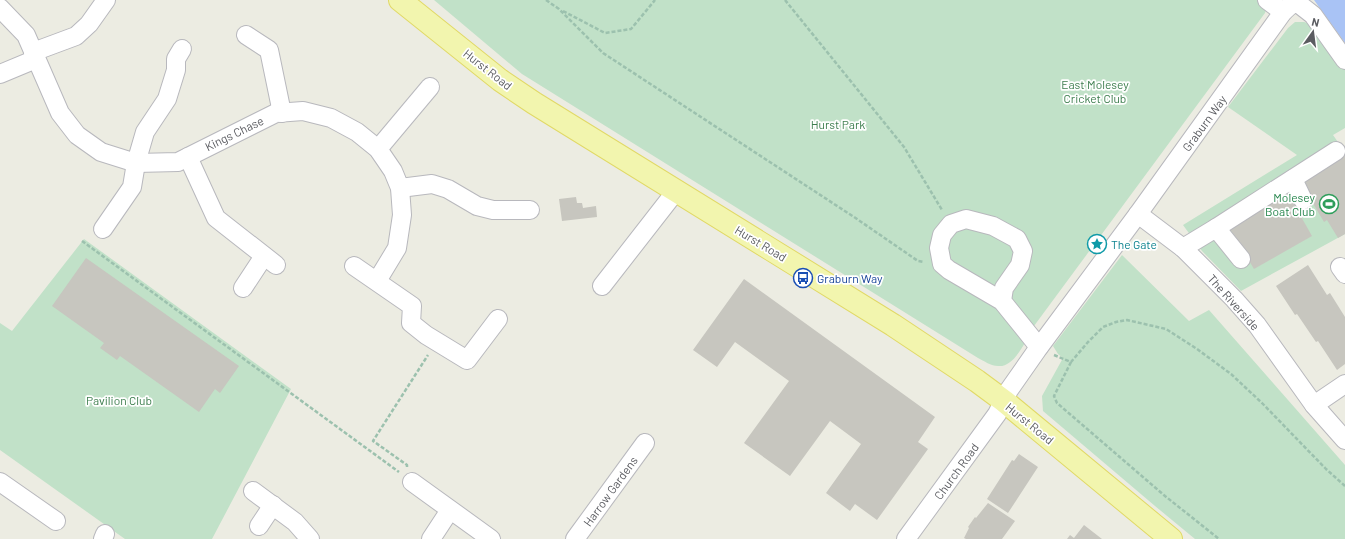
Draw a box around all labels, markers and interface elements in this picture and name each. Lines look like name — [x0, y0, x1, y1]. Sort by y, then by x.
north arrow — [1293, 12, 1333, 52]
text: N — [1310, 15, 1321, 29]
street label: Hurst Road — [461, 46, 515, 92]
park label: East Molesey Cricket Club — [1061, 77, 1129, 105]
street label: Graburn Way — [1179, 92, 1229, 154]
street label: Kings Chase — [202, 113, 266, 153]
park label: Hurst Park — [811, 117, 865, 131]
place label: Molesey Boat Club — [1265, 190, 1315, 218]
sports icon: Molesey Boat Club — [1318, 193, 1340, 215]
street label: Hurst Road — [733, 222, 789, 264]
place icon: The Gate — [1086, 233, 1108, 255]
place label: The Gate — [1111, 237, 1157, 251]
bus stop icon: Graburn Way — [792, 267, 814, 289]
place label: Graburn Way — [817, 271, 883, 285]
street label: The Riverside — [1205, 271, 1263, 333]
park label: Pavilion Club — [86, 393, 152, 407]
street label: Hurst Road — [1003, 399, 1057, 447]
street label: Church Road — [931, 440, 981, 502]
street label: Harrow Gardens — [580, 453, 640, 529]

